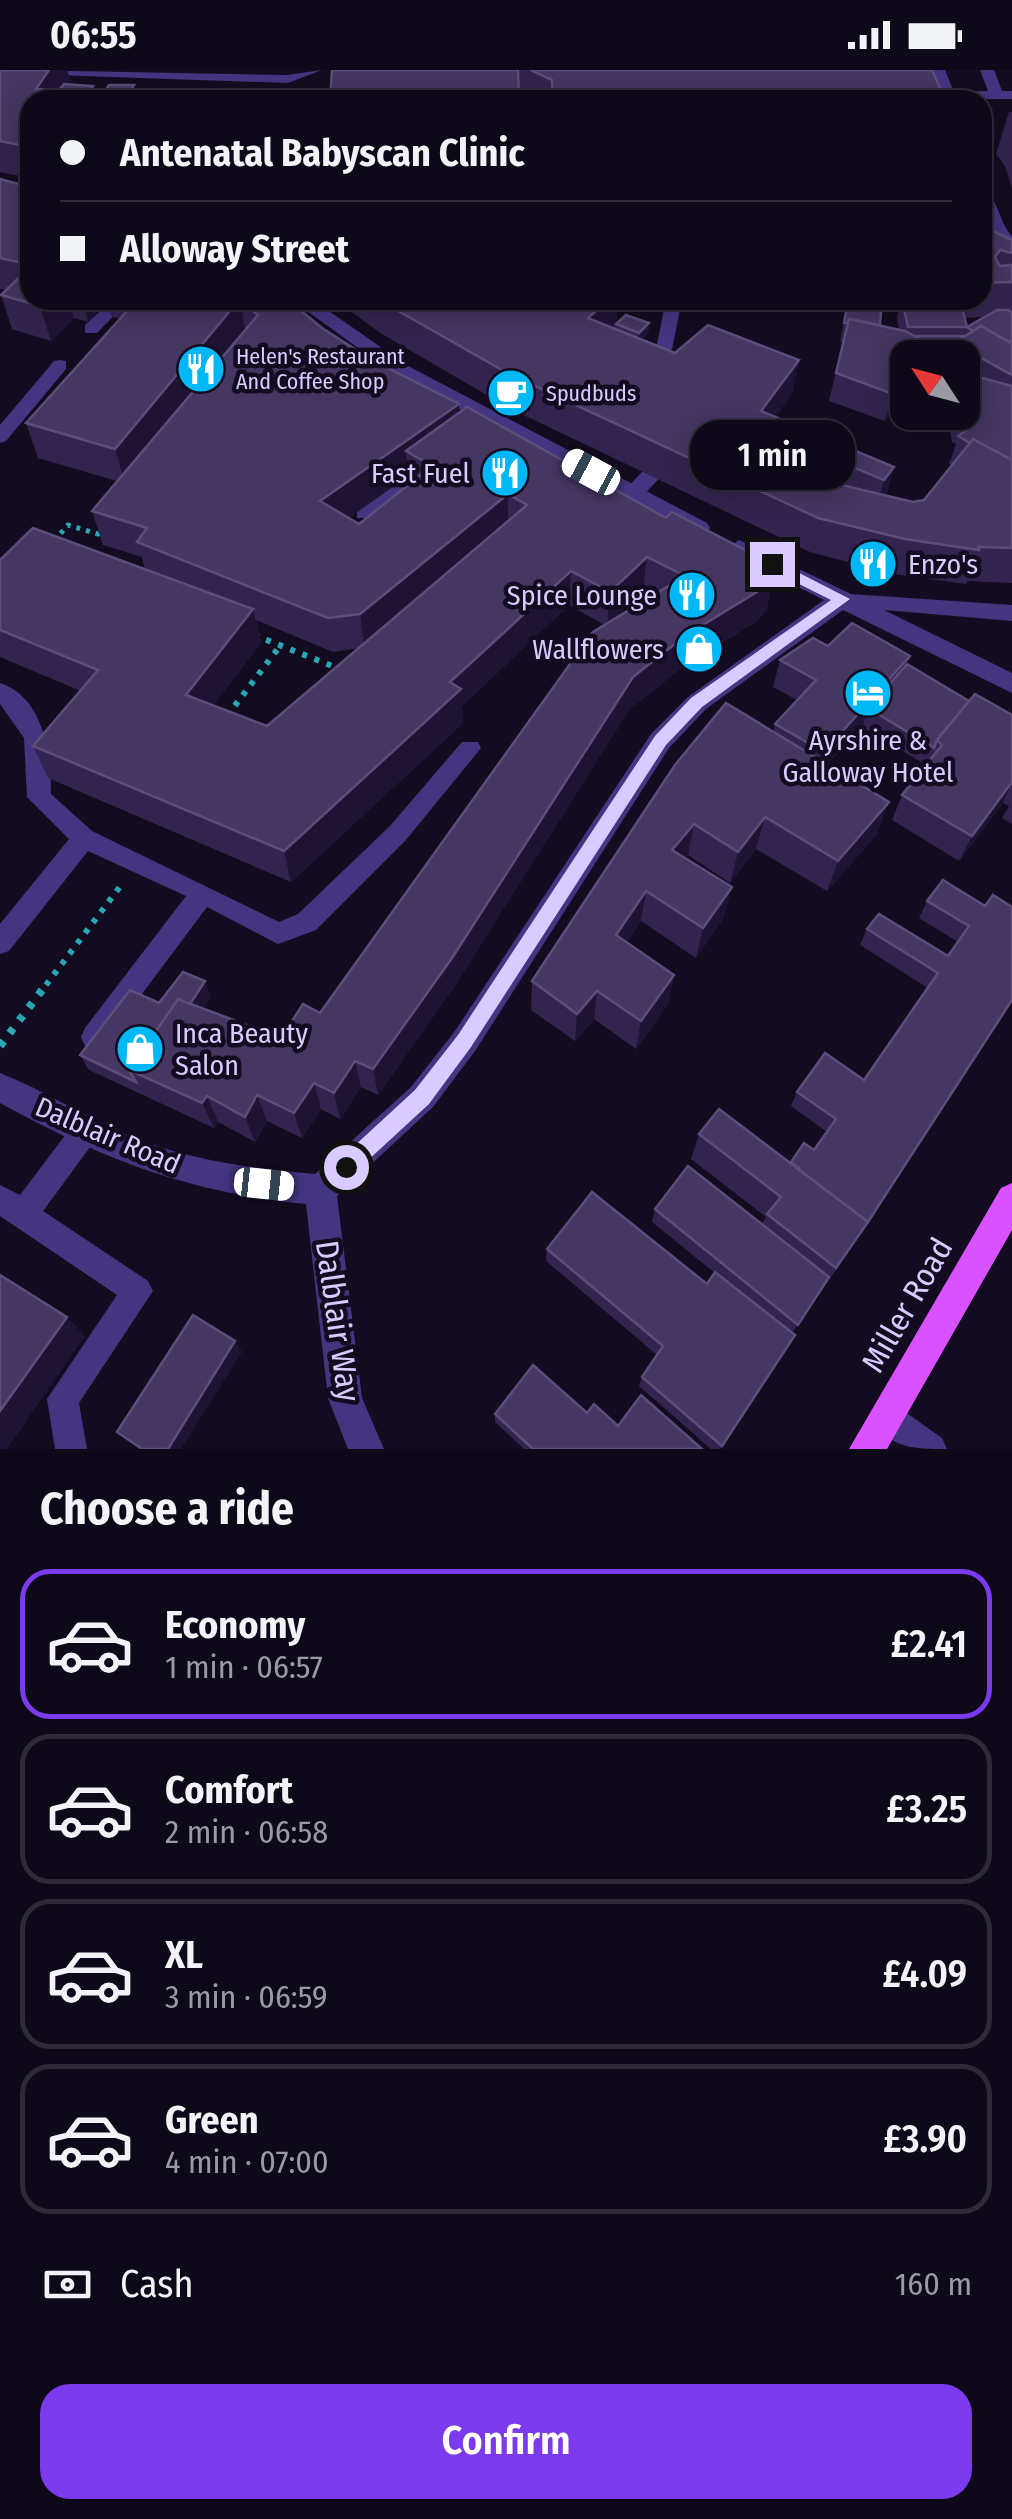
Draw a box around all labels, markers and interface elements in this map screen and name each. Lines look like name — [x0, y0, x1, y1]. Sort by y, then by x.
text: 06:55 — [50, 12, 137, 58]
text: Antenatal Babyscan Clinic — [120, 130, 525, 176]
text: Alloway Street — [120, 226, 349, 272]
north arrow — [890, 340, 980, 430]
map controls — [890, 340, 980, 430]
restaurant icon: Helen's Restaurant And Coffee Shop — [175, 343, 227, 395]
place label: Helen's Restaurant And Coffee Shop — [236, 343, 406, 395]
cafe icon: Spudbuds — [485, 367, 537, 419]
place label: Spudbuds — [546, 380, 636, 407]
callout: 1 min — [690, 419, 854, 489]
text: 1 min — [738, 436, 807, 474]
car — [557, 445, 625, 499]
restaurant icon: Fast Fuel — [479, 447, 531, 499]
place label: Fast Fuel — [371, 457, 470, 490]
restaurant icon: Enzo's — [847, 538, 899, 590]
route end — [750, 542, 795, 587]
place label: Enzo's — [908, 548, 978, 581]
restaurant icon: Spice Lounge — [666, 569, 718, 621]
place label: Spice Lounge — [507, 579, 657, 612]
shop icon: Wallflowers — [673, 623, 725, 675]
place label: Wallflowers — [532, 633, 664, 666]
hotel icon: Ayrshire & Galloway Hotel — [842, 667, 894, 719]
place label: Ayrshire & Galloway Hotel — [783, 724, 953, 789]
place label: Inca Beauty Salon — [175, 1017, 308, 1082]
shop icon: Inca Beauty Salon — [114, 1023, 166, 1075]
street label: Dalblair Road — [30, 1090, 185, 1181]
route start — [324, 1145, 369, 1190]
car — [233, 1166, 295, 1202]
street label: Miller Road — [853, 1231, 961, 1379]
street label: Dalblair Way — [308, 1238, 368, 1405]
text: Choose a ride — [40, 1482, 294, 1536]
icon: car — [45, 1599, 135, 1689]
text: Economy — [165, 1602, 305, 1648]
text: £2.41 — [891, 1621, 967, 1667]
text: 1 min · 06:57 — [165, 1648, 323, 1686]
icon: car — [45, 1764, 135, 1854]
text: Comfort — [165, 1767, 293, 1813]
text: £3.25 — [886, 1786, 967, 1832]
text: 2 min · 06:58 — [165, 1813, 328, 1851]
icon: car — [45, 1929, 135, 2019]
text: XL — [165, 1932, 203, 1978]
text: £4.09 — [883, 1951, 967, 1997]
text: 3 min · 06:59 — [165, 1978, 328, 2016]
icon: car — [45, 2094, 135, 2184]
text: Green — [165, 2097, 259, 2143]
text: £3.90 — [883, 2116, 967, 2162]
text: 4 min · 07:00 — [165, 2143, 329, 2181]
icon: cash — [40, 2257, 95, 2312]
text: Cash — [120, 2261, 194, 2307]
text: 160 m — [895, 2265, 972, 2303]
button: Confirm — [40, 2384, 972, 2499]

